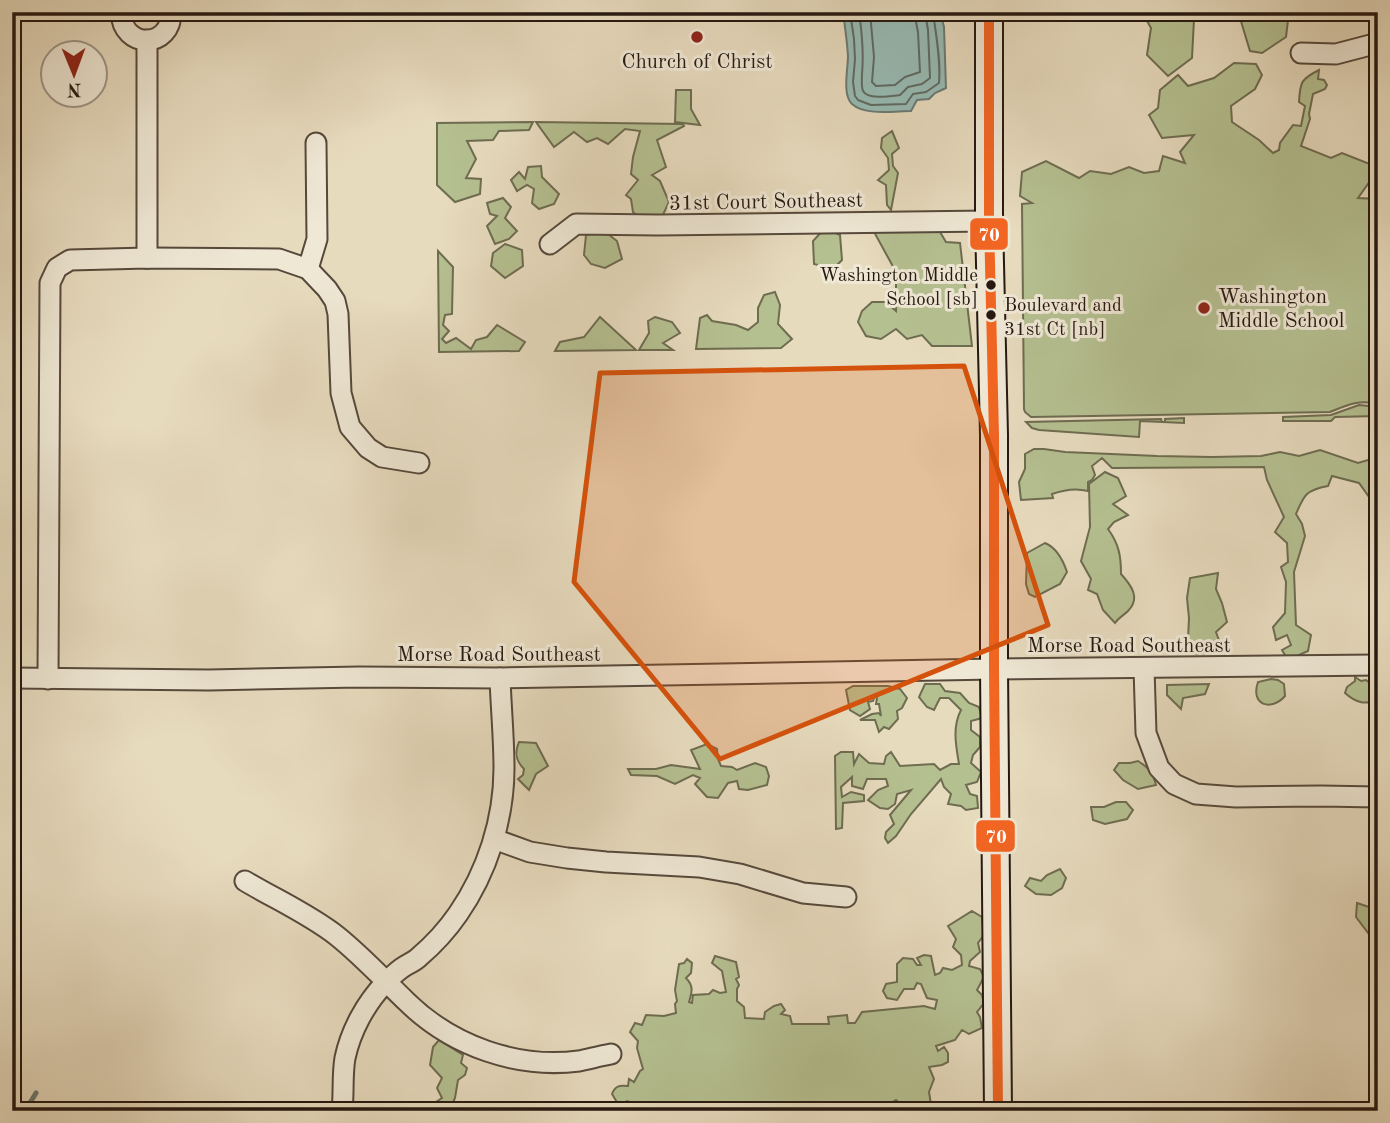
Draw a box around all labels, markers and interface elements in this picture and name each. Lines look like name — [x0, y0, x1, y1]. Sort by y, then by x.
marker: Church of Christ — [689, 29, 705, 45]
north arrow — [38, 38, 108, 108]
place label: Church of Christ — [621, 52, 773, 73]
text: N — [66, 79, 82, 98]
street label: 31st Court Southeast — [669, 190, 863, 215]
line badge: 70 — [969, 217, 1009, 251]
text: 70 — [978, 227, 1000, 246]
place label: Washington Middle School [sb] — [819, 267, 978, 310]
marker: Washington Middle School [sb] — [984, 278, 998, 292]
place label: Washington Middle School — [1218, 287, 1345, 332]
place label: Boulevard and 31st Ct [nb] — [1004, 297, 1122, 340]
marker: Washington Middle School — [1196, 300, 1212, 316]
marker: Boulevard and 31st Ct [nb] — [984, 308, 998, 322]
street label: Morse Road Southeast — [1027, 636, 1231, 657]
street label: Morse Road Southeast — [397, 645, 601, 666]
line badge: 70 — [975, 819, 1016, 853]
text: 70 — [985, 829, 1007, 848]

